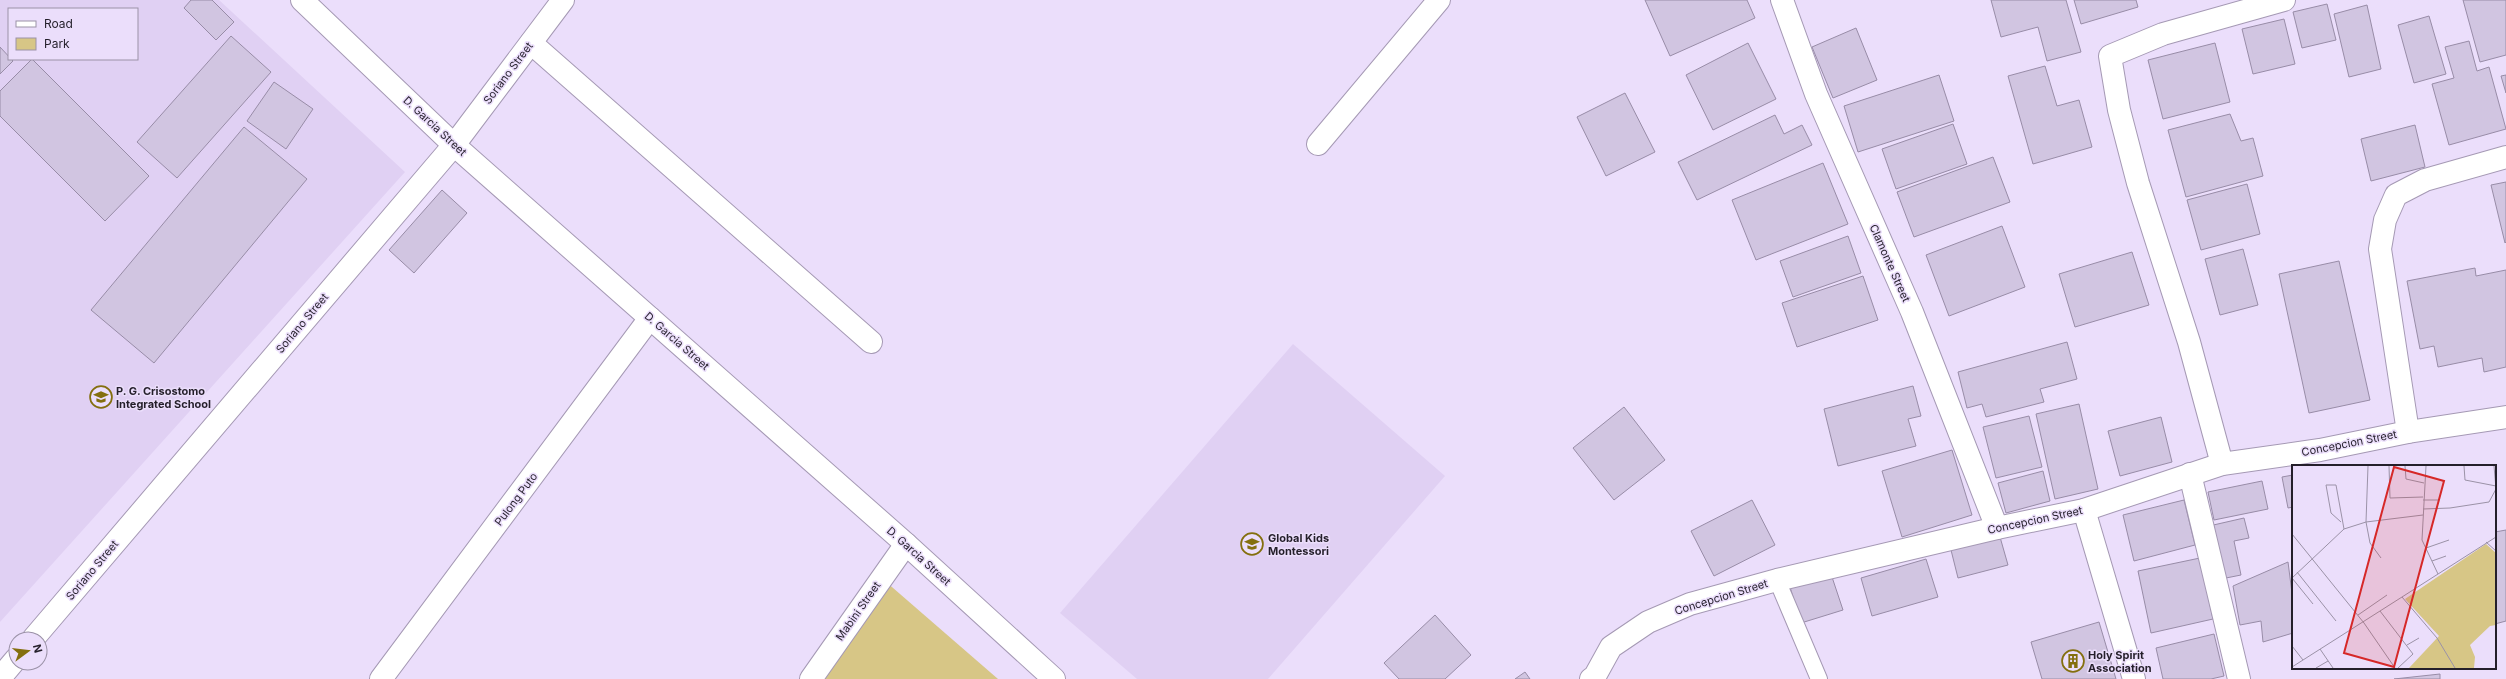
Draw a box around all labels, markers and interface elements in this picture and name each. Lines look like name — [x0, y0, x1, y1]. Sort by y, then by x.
legend — [8, 8, 138, 60]
text: Road — [44, 16, 73, 31]
text: Park — [44, 36, 70, 51]
street label: Soriano Street — [480, 39, 536, 107]
street label: D. Garcia Street — [400, 93, 470, 159]
street label: Clamonte Street — [1867, 222, 1914, 304]
street label: Soriano Street — [273, 290, 331, 356]
street label: D. Garcia Street — [642, 309, 713, 373]
school or university icon: P. G. Crisostomo Integrated School — [88, 384, 114, 410]
place label: P. G. Crisostomo Integrated School — [116, 384, 211, 411]
street label: Concepcion Street — [2300, 427, 2398, 459]
inset map — [2292, 465, 2496, 669]
street label: Pulong Puto — [492, 469, 541, 528]
street label: Concepcion Street — [1986, 503, 2084, 537]
street label: D. Garcia Street — [884, 524, 954, 589]
school or university icon: Global Kids Montessori — [1239, 531, 1265, 557]
place label: Global Kids Montessori — [1268, 531, 1329, 558]
street label: Soriano Street — [63, 537, 121, 603]
street label: Concepcion Street — [1673, 576, 1770, 618]
street label: Mabini Street — [833, 578, 884, 643]
north arrow — [8, 631, 48, 671]
text: N — [30, 643, 46, 654]
building icon: Holy Spirit Association — [2060, 648, 2086, 674]
place label: Holy Spirit Association — [2088, 648, 2152, 675]

